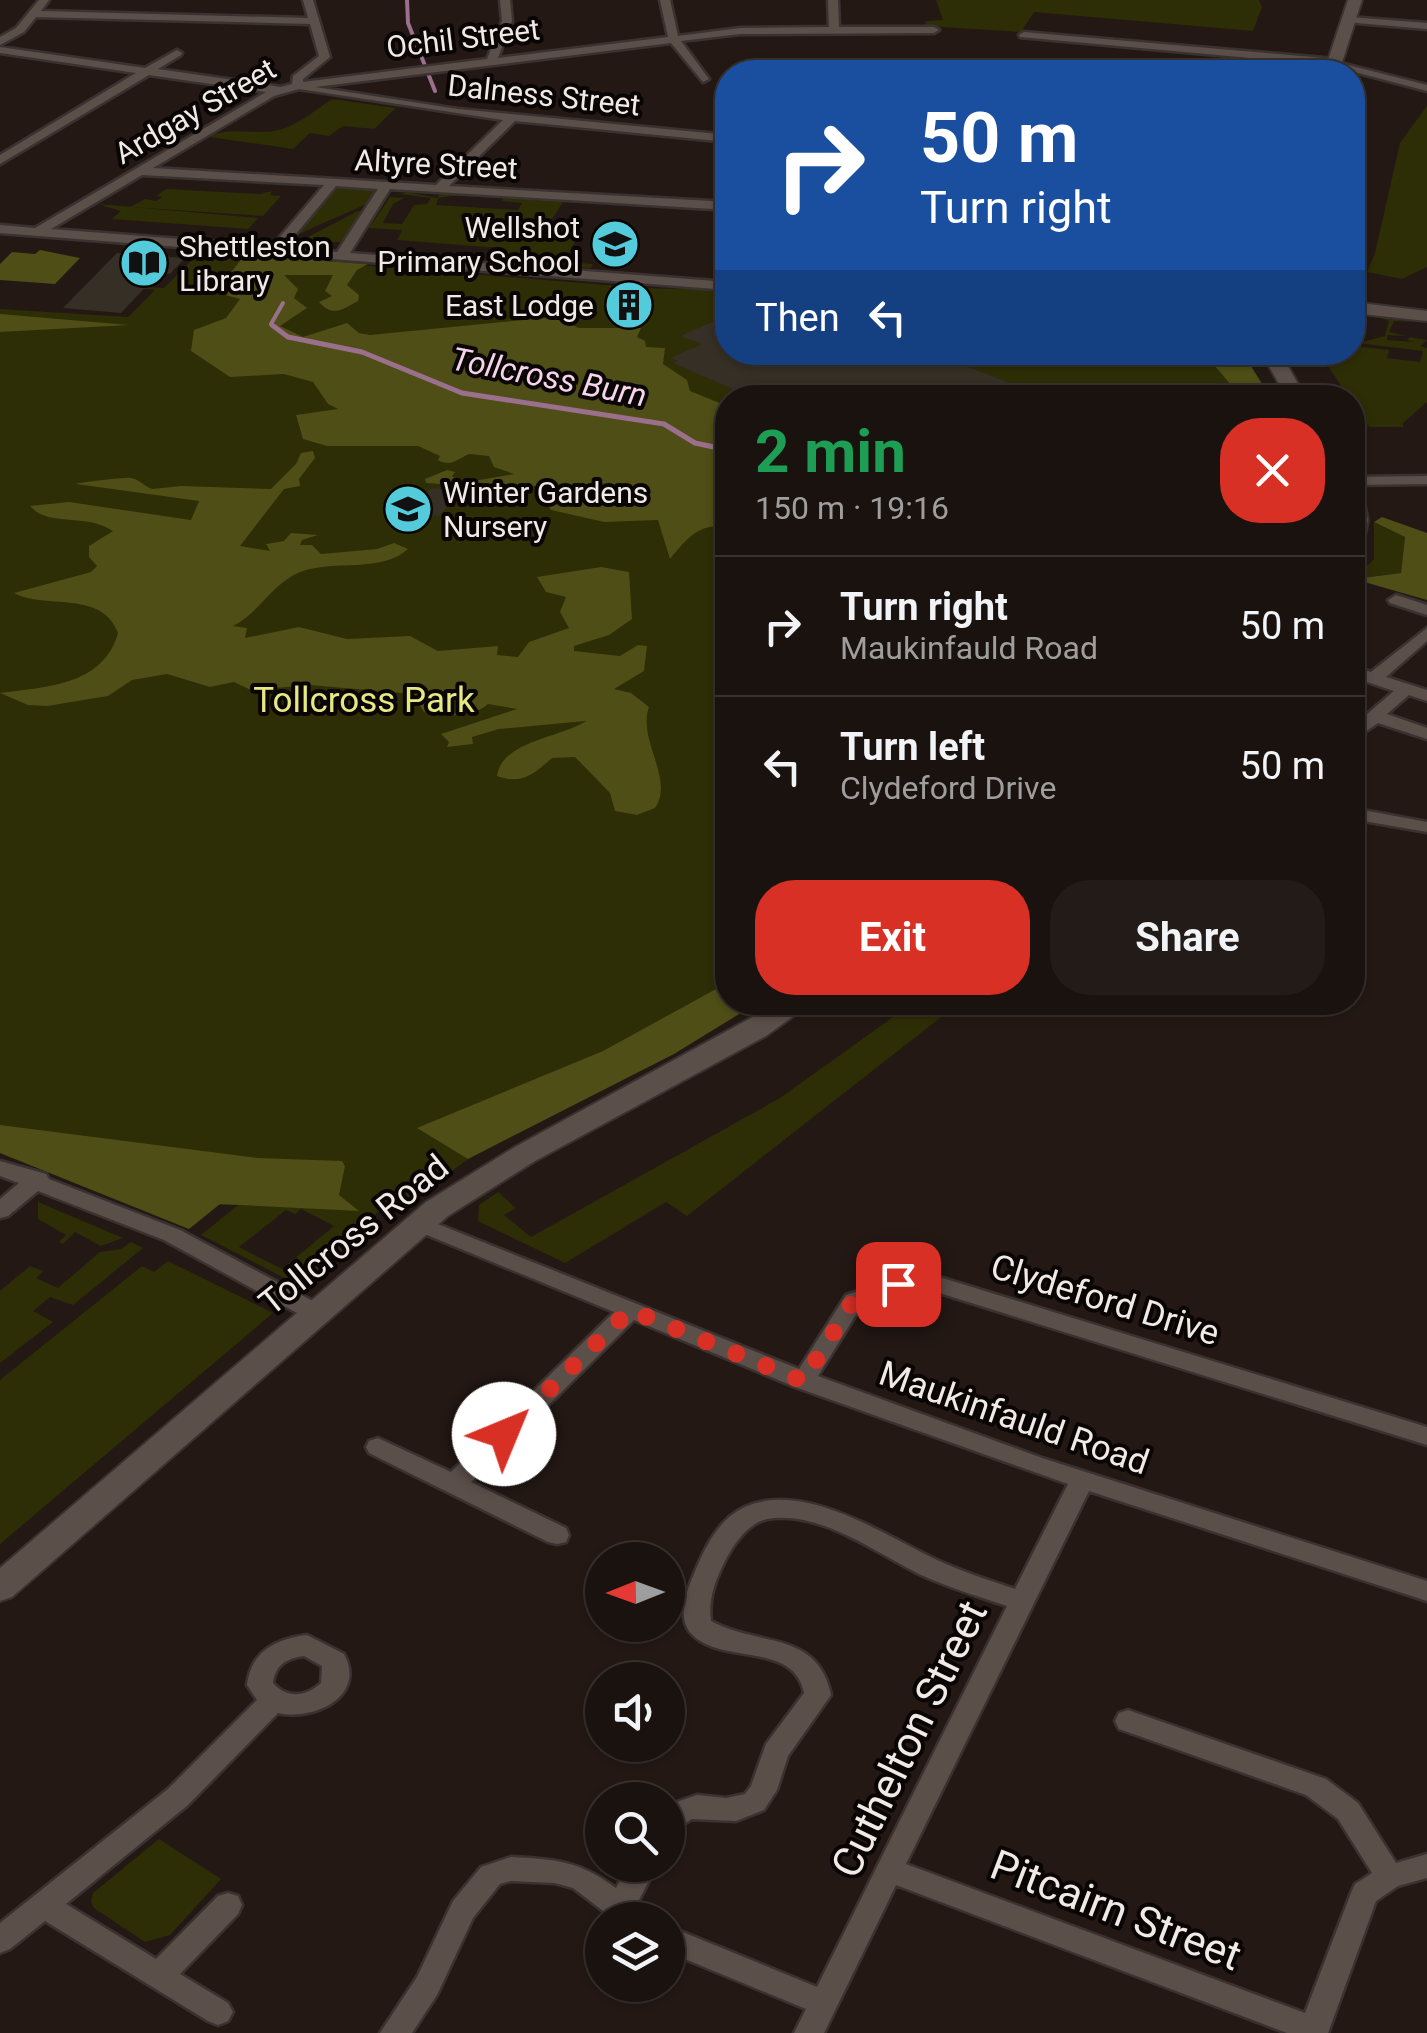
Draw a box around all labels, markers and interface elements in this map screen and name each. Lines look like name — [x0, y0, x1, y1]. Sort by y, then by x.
street label: Ochil Street — [384, 11, 542, 65]
street label: Ardgay Street — [108, 51, 282, 171]
street label: Dalness Street — [446, 67, 642, 123]
text: 50 m — [920, 97, 1078, 179]
icon: right — [755, 100, 885, 230]
street label: Altyre Street — [354, 142, 518, 186]
text: Turn right — [920, 181, 1112, 234]
place label: Wellshot Primary School — [377, 210, 580, 279]
school or university icon: Wellshot Primary School — [589, 218, 641, 270]
place label: Shettleston Library — [179, 229, 331, 298]
library icon: Shettleston Library — [118, 237, 170, 289]
building icon: East Lodge — [603, 279, 655, 331]
place label: East Lodge — [445, 288, 594, 323]
icon: left — [860, 290, 915, 345]
text: Then — [755, 296, 840, 340]
water label: Tollcross Burn — [448, 339, 650, 415]
text: 2 min — [755, 416, 906, 487]
button: close — [1220, 418, 1325, 523]
place label: Winter Gardens Nursery — [443, 475, 648, 544]
school or university icon: Winter Gardens Nursery — [382, 483, 434, 535]
text: 150 m · 19:16 — [755, 489, 949, 527]
text: Turn right — [840, 585, 1008, 629]
icon: right — [755, 599, 810, 654]
text: 50 m — [1240, 604, 1325, 648]
text: Maukinfauld Road — [840, 629, 1098, 667]
park label: Tollcross Park — [253, 680, 475, 721]
text: Turn left — [840, 725, 985, 769]
icon: left — [755, 739, 810, 794]
text: 50 m — [1240, 744, 1325, 788]
text: Clydeford Drive — [840, 769, 1056, 807]
button: Exit — [755, 880, 1030, 995]
button: Share — [1050, 880, 1325, 995]
street label: Tollcross Road — [251, 1146, 457, 1324]
pin — [856, 1242, 941, 1327]
street label: Clydeford Drive — [986, 1246, 1224, 1354]
icon: arrive — [871, 1257, 926, 1312]
street label: Maukinfauld Road — [874, 1353, 1154, 1483]
position arrow — [452, 1382, 556, 1486]
north arrow — [585, 1542, 685, 1642]
map controls — [585, 1542, 685, 2002]
street label: Cuthelton Street — [821, 1593, 997, 1885]
button: sound — [585, 1662, 685, 1762]
button: search — [585, 1782, 685, 1882]
street label: Pitcairn Street — [984, 1840, 1248, 1980]
button: layers — [585, 1902, 685, 2002]

